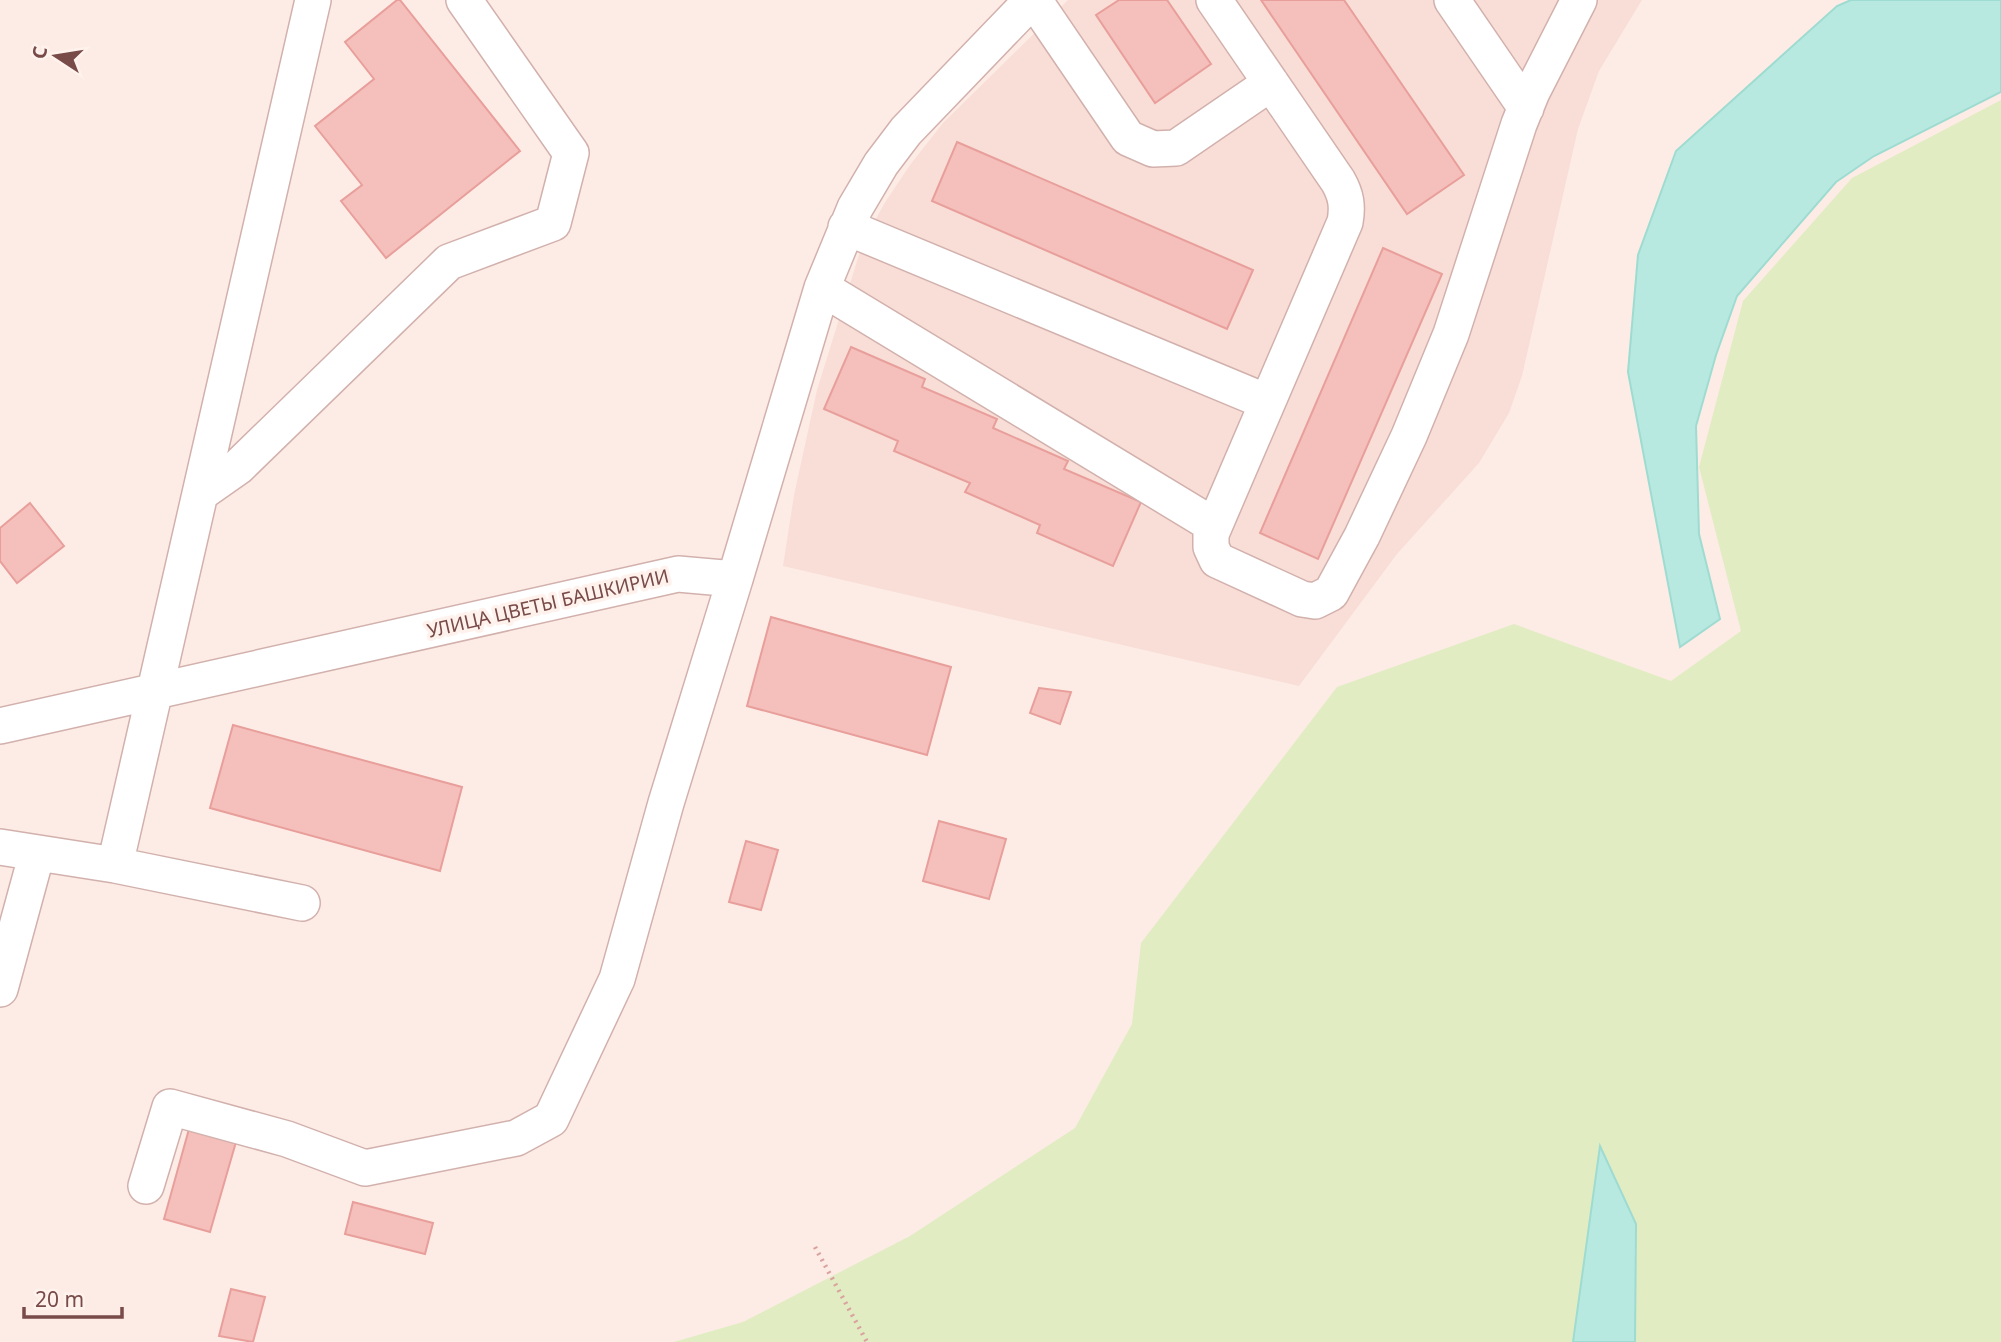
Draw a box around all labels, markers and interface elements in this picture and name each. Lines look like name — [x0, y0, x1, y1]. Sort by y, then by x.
north arrow — [21, 21, 91, 91]
text: С — [25, 44, 53, 61]
street label: УЛИЦА ЦВЕТЫ БАШКИРИИ — [425, 563, 671, 643]
scale bar — [24, 1276, 122, 1320]
text: 20 m — [35, 1285, 84, 1313]

